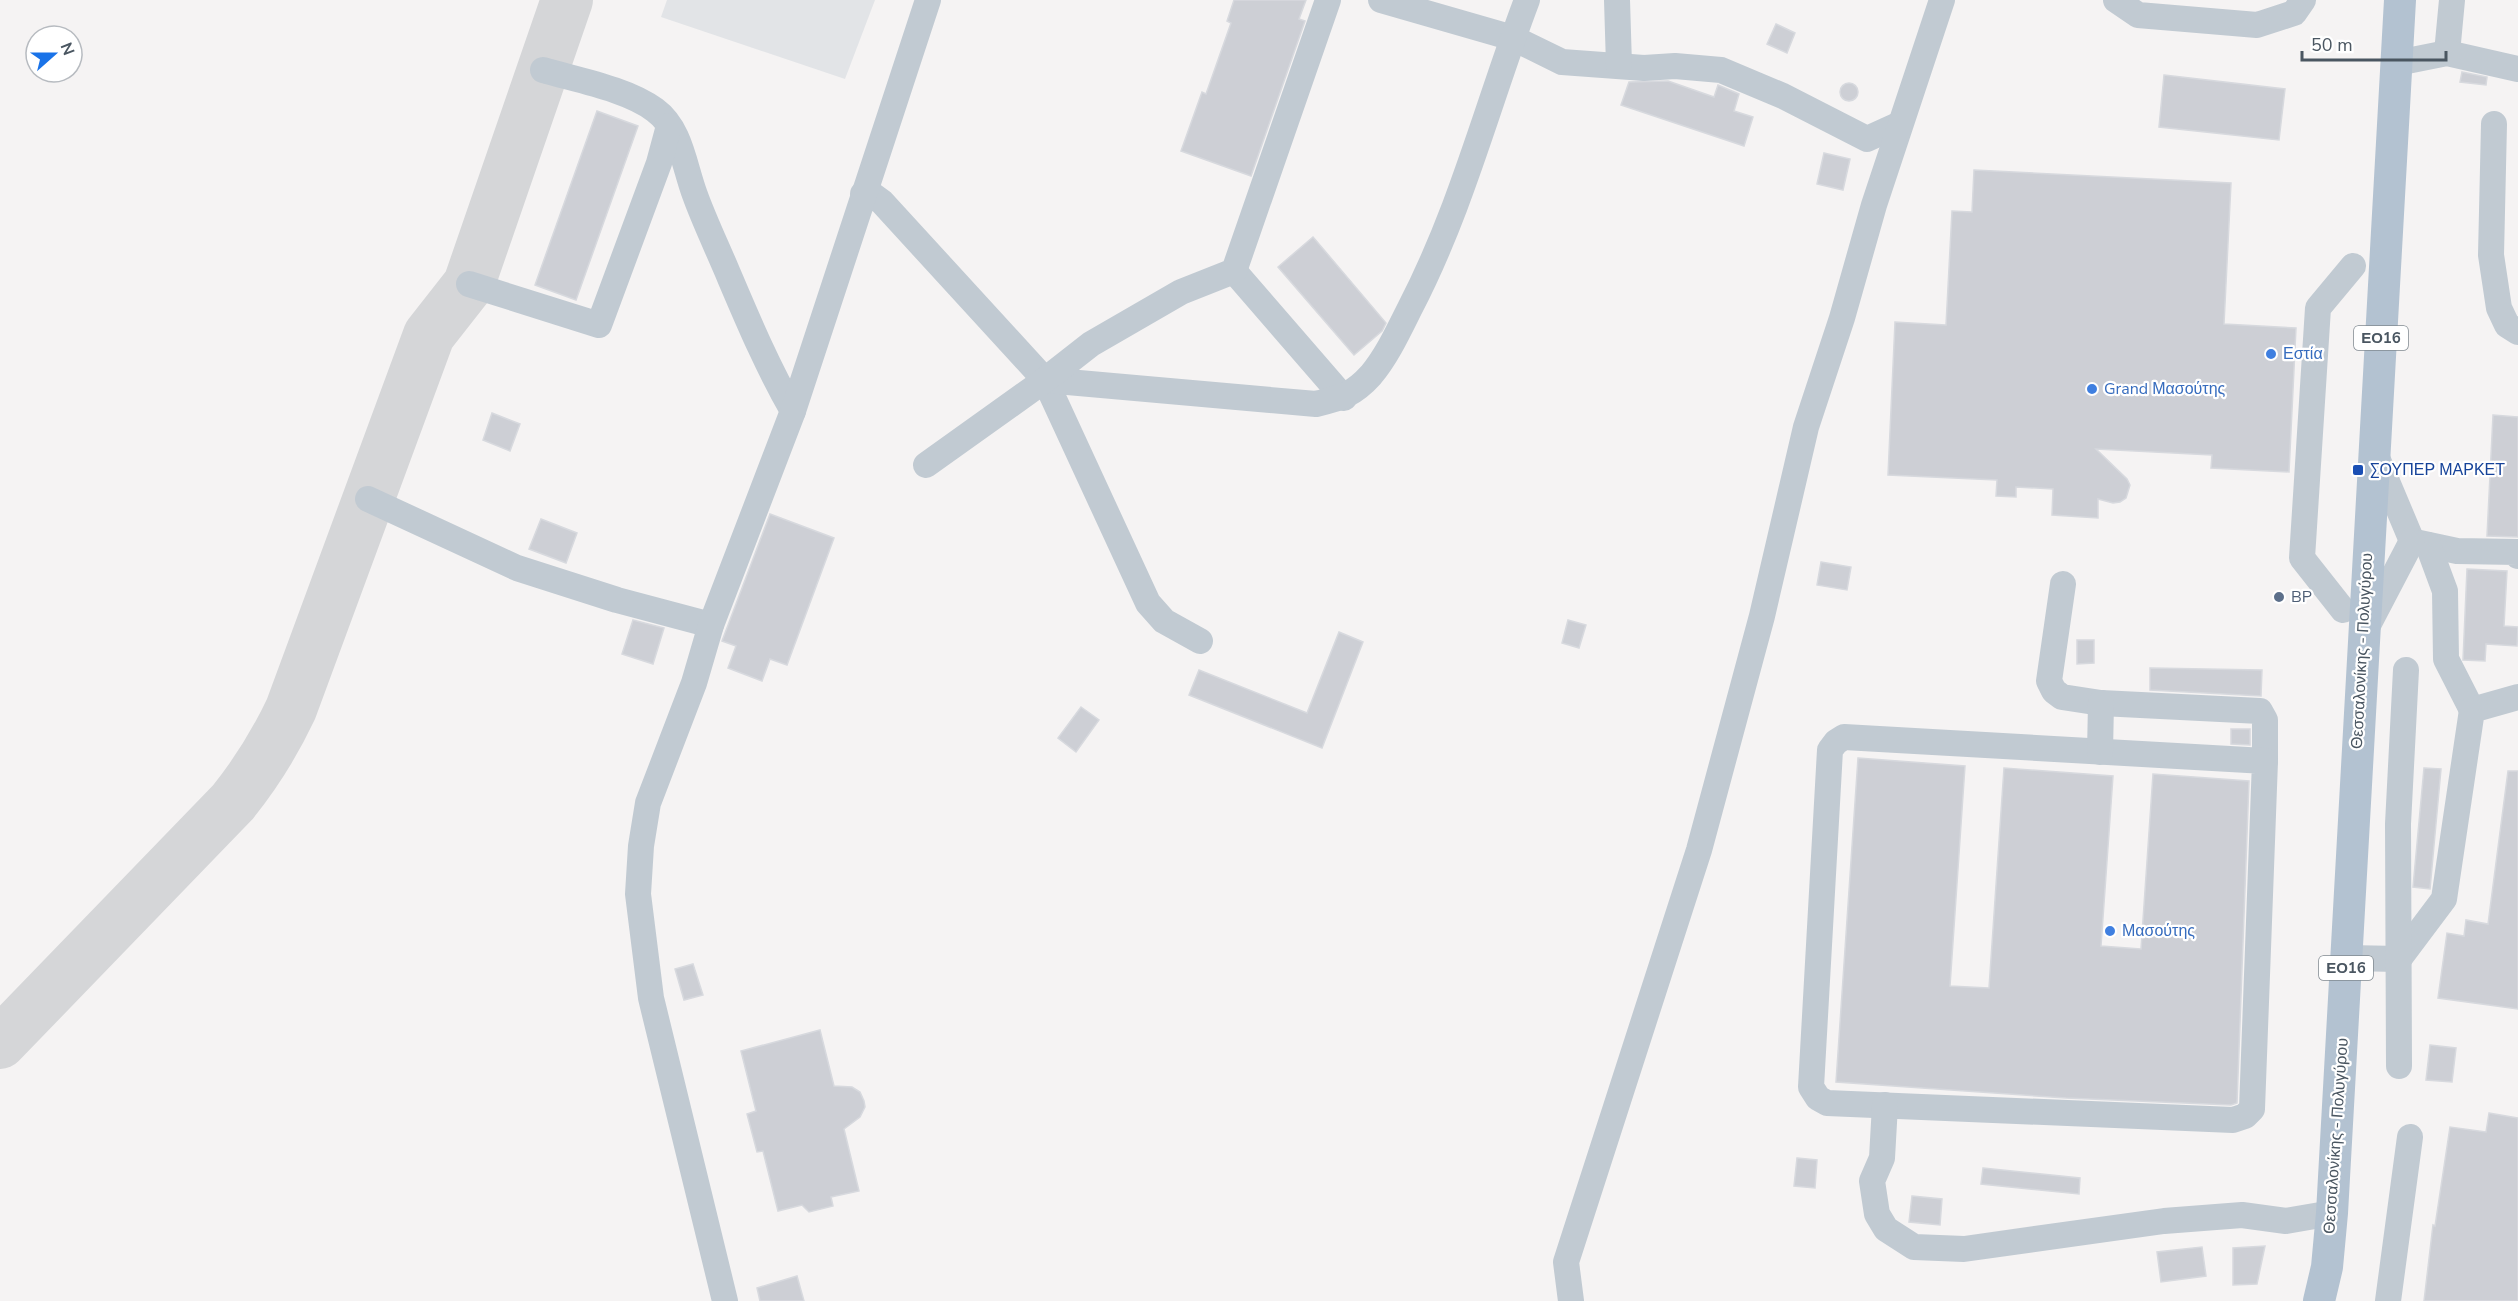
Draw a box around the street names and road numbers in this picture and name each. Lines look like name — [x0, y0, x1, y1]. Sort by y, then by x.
road number: ΕΟ16 — [2354, 326, 2408, 350]
street label: Θεσσαλονίκης - Πολυγύρου — [2346, 552, 2378, 750]
road number: ΕΟ16 — [2319, 956, 2373, 980]
street label: Θεσσαλονίκης - Πολυγύρου — [2318, 1037, 2354, 1235]

